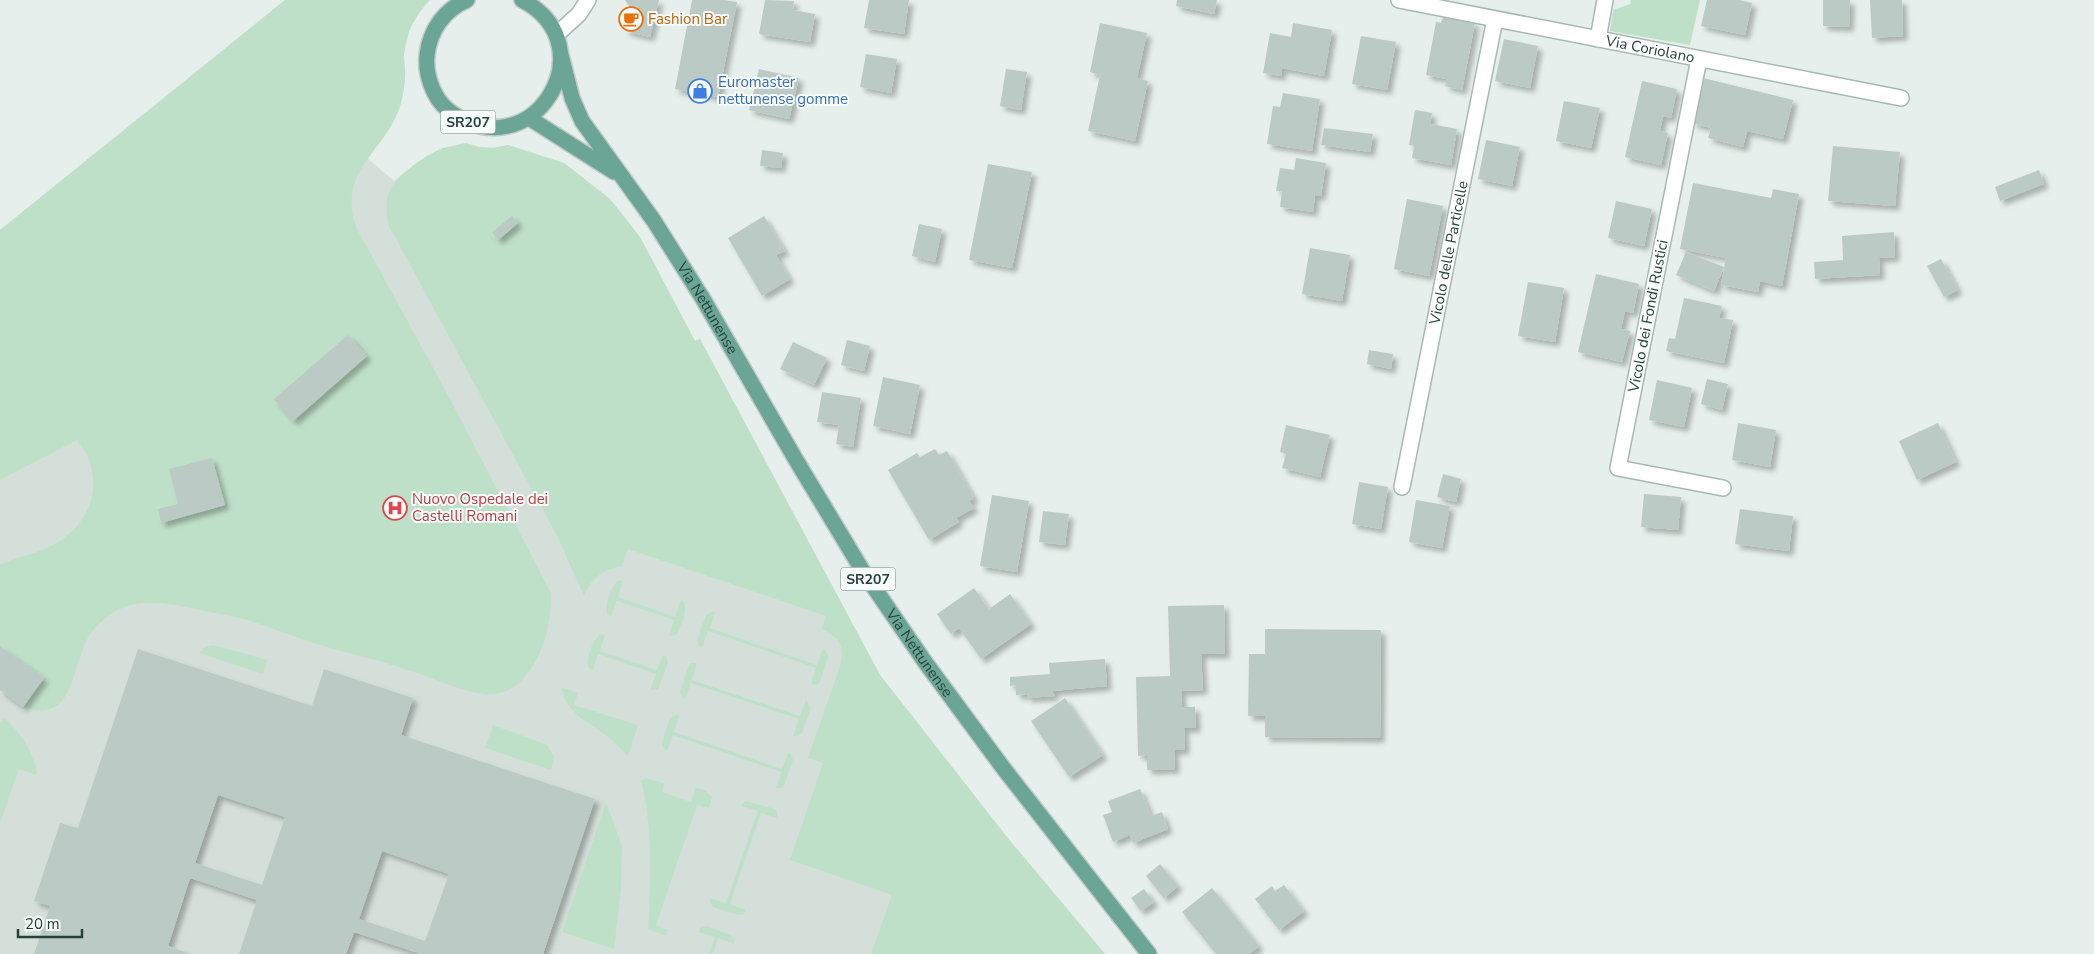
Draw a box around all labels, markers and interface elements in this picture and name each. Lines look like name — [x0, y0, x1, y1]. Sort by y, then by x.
cafe icon: Fashion Bar — [618, 6, 644, 32]
place label: Fashion Bar — [648, 9, 728, 29]
street label: Via Coriolano — [1603, 30, 1696, 67]
place label: Euromaster nettunense gomme — [718, 72, 848, 109]
shop icon: Euromaster nettunense gomme — [687, 78, 713, 104]
road number: SR207 — [440, 110, 496, 134]
street label: Vicolo delle Particelle — [1424, 179, 1473, 327]
street label: Vicolo dei Fondi Rustici — [1623, 238, 1673, 395]
street label: Via Nettunense — [672, 258, 743, 358]
place label: Nuovo Ospedale dei Castelli Romani — [412, 489, 548, 526]
hospital icon: Nuovo Ospedale dei Castelli Romani — [382, 495, 408, 521]
road number: SR207 — [840, 568, 896, 590]
street label: Via Nettunense — [881, 604, 958, 701]
scale bar — [18, 906, 81, 938]
text: 20 m — [25, 914, 60, 934]

